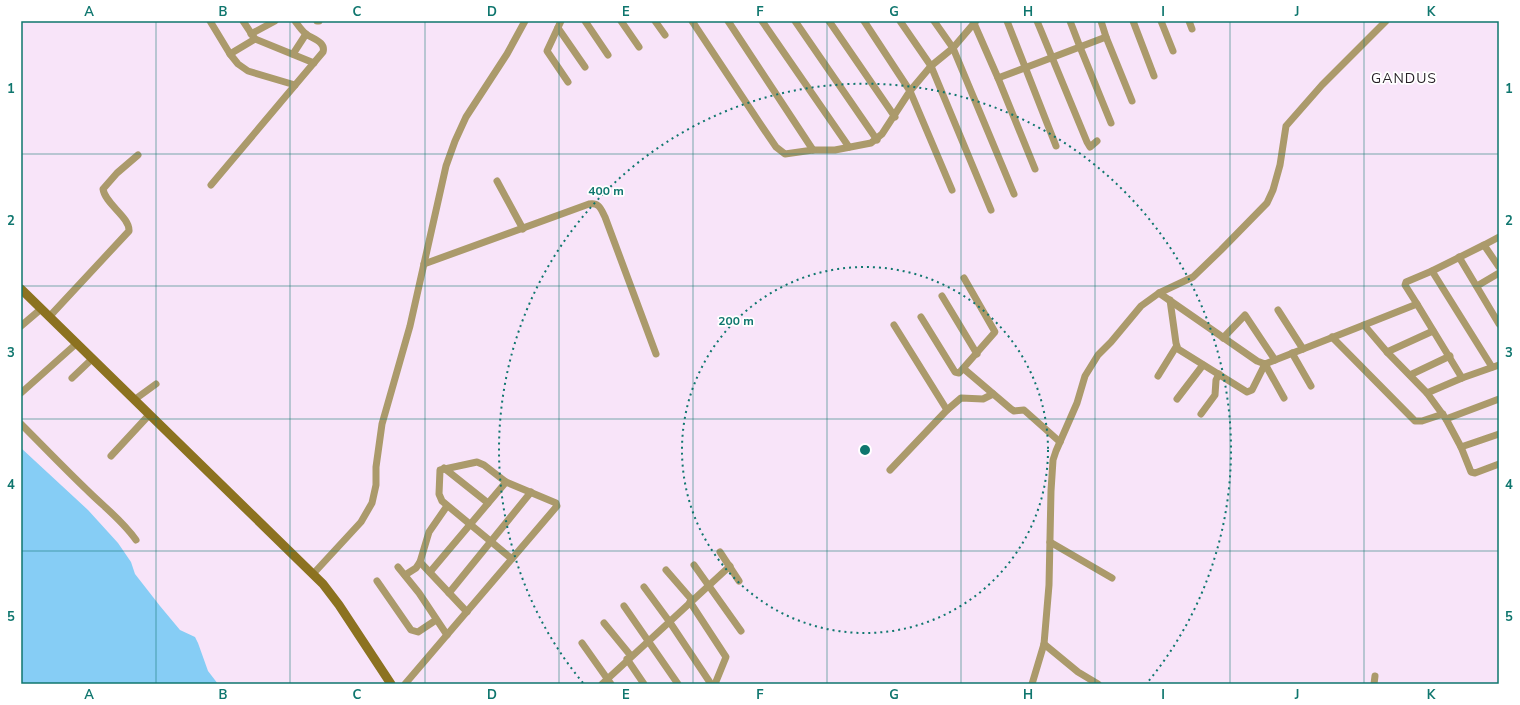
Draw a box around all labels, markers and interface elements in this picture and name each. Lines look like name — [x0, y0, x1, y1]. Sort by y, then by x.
text: A — [84, 3, 94, 21]
text: B — [219, 3, 228, 21]
text: C — [353, 3, 362, 21]
text: D — [487, 3, 497, 21]
text: E — [622, 3, 630, 21]
text: F — [756, 3, 764, 21]
text: G — [889, 3, 899, 21]
text: H — [1023, 3, 1033, 21]
text: I — [1161, 3, 1165, 21]
text: J — [1294, 3, 1299, 21]
text: K — [1427, 3, 1436, 21]
district label: GANDUS — [1371, 69, 1437, 88]
text: 1 — [7, 80, 15, 98]
text: 1 — [1505, 80, 1513, 98]
text: 400 m — [588, 183, 624, 199]
text: 2 — [7, 212, 15, 230]
text: 2 — [1505, 212, 1513, 230]
text: 200 m — [718, 313, 754, 329]
text: 3 — [7, 344, 15, 362]
text: 3 — [1505, 344, 1513, 362]
centre of rings — [858, 443, 872, 457]
text: 4 — [7, 476, 15, 494]
text: 4 — [1505, 476, 1513, 494]
text: 5 — [7, 608, 15, 626]
text: 5 — [1505, 608, 1513, 626]
text: A — [84, 686, 94, 704]
text: B — [219, 686, 228, 704]
text: C — [353, 686, 362, 704]
text: D — [487, 686, 497, 704]
text: E — [622, 686, 630, 704]
text: F — [756, 686, 764, 704]
text: G — [889, 686, 899, 704]
text: H — [1023, 686, 1033, 704]
text: I — [1161, 686, 1165, 704]
text: J — [1294, 686, 1299, 704]
text: K — [1427, 686, 1436, 704]

